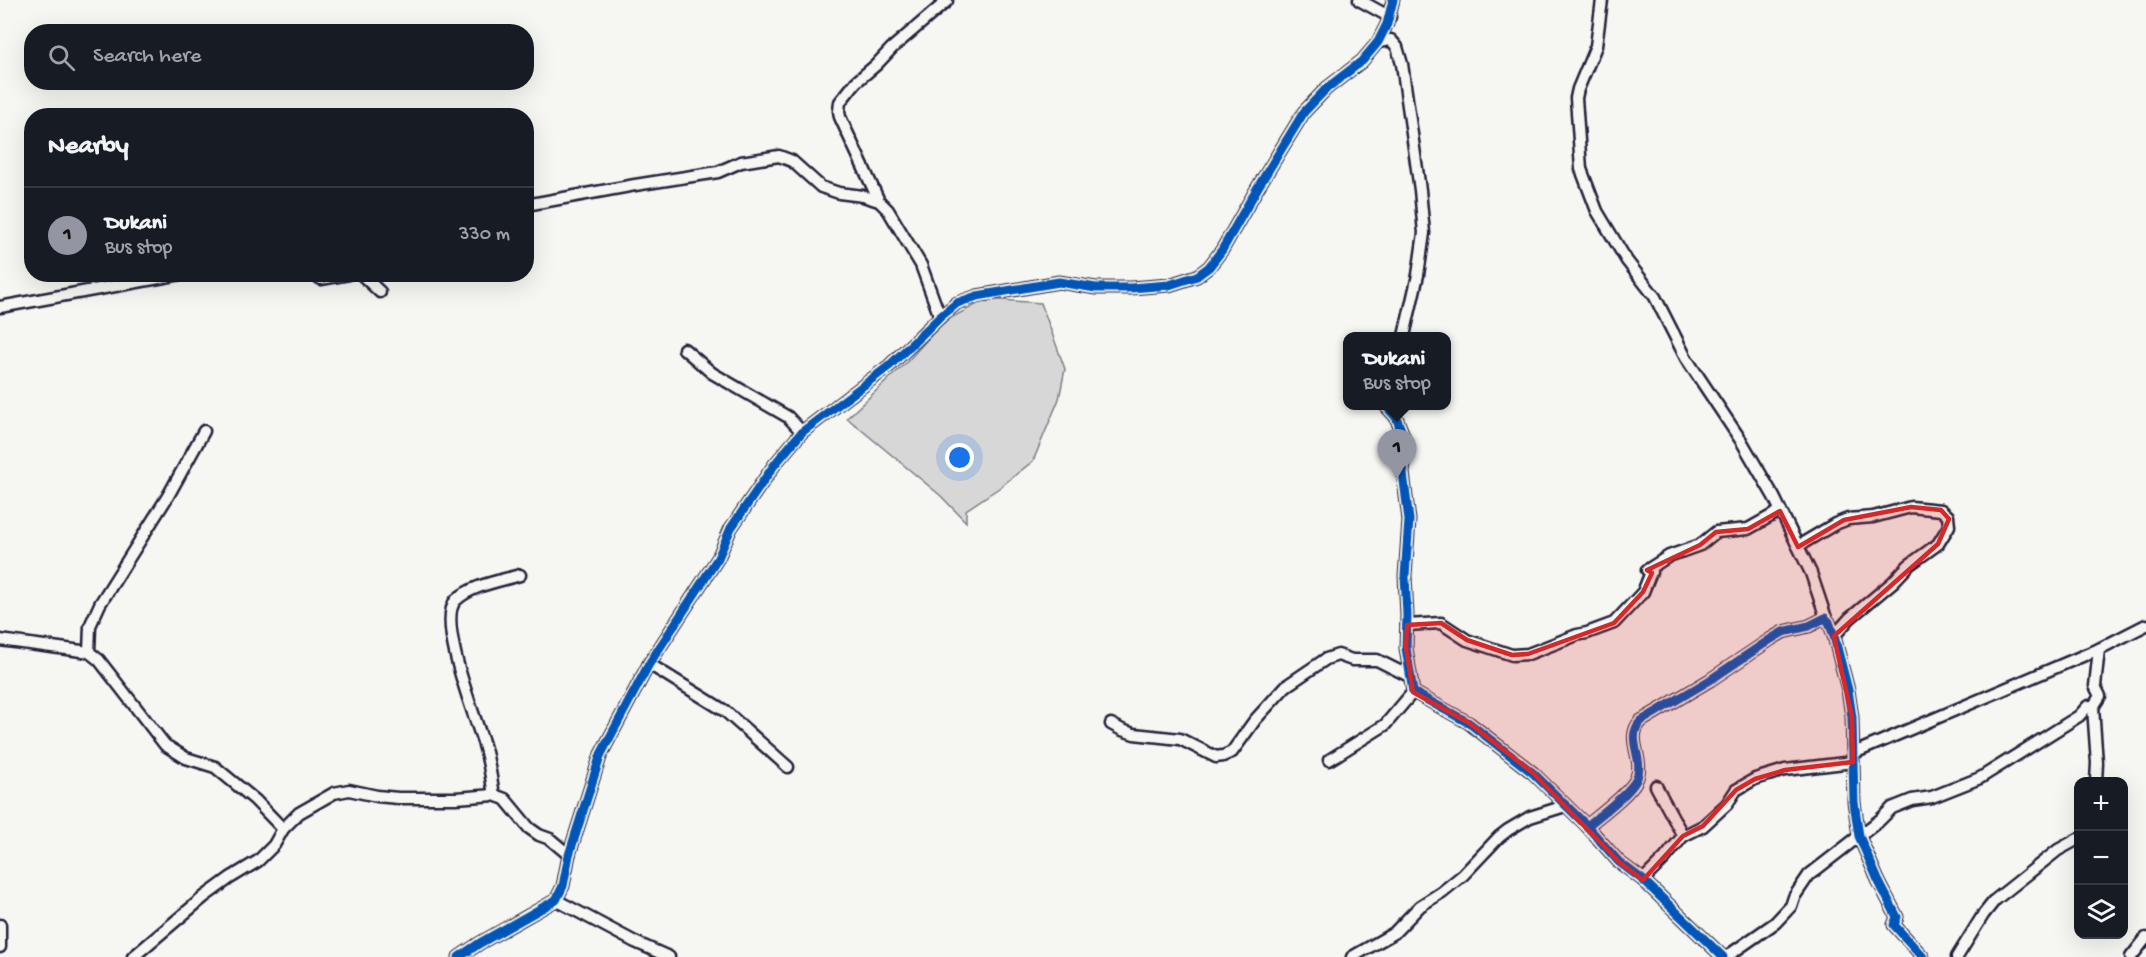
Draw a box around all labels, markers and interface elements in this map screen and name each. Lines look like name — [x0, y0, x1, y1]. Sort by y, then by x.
search box — [24, 24, 534, 90]
icon: search — [45, 41, 78, 74]
text: Search here — [93, 44, 201, 70]
text: Nearby — [48, 132, 129, 163]
text: Dukani — [105, 211, 167, 237]
text: 1 — [63, 224, 72, 247]
text: 330 m — [459, 224, 510, 247]
text: Bus stop — [105, 237, 172, 260]
popup — [1343, 332, 1451, 410]
text: Dukani — [1363, 347, 1425, 373]
text: Bus stop — [1363, 373, 1431, 396]
pin: 1 — [1378, 430, 1416, 479]
your location — [945, 443, 974, 472]
map controls — [2074, 777, 2128, 939]
button: + — [2074, 777, 2128, 831]
button: − — [2074, 831, 2128, 885]
button: layers — [2074, 885, 2128, 939]

